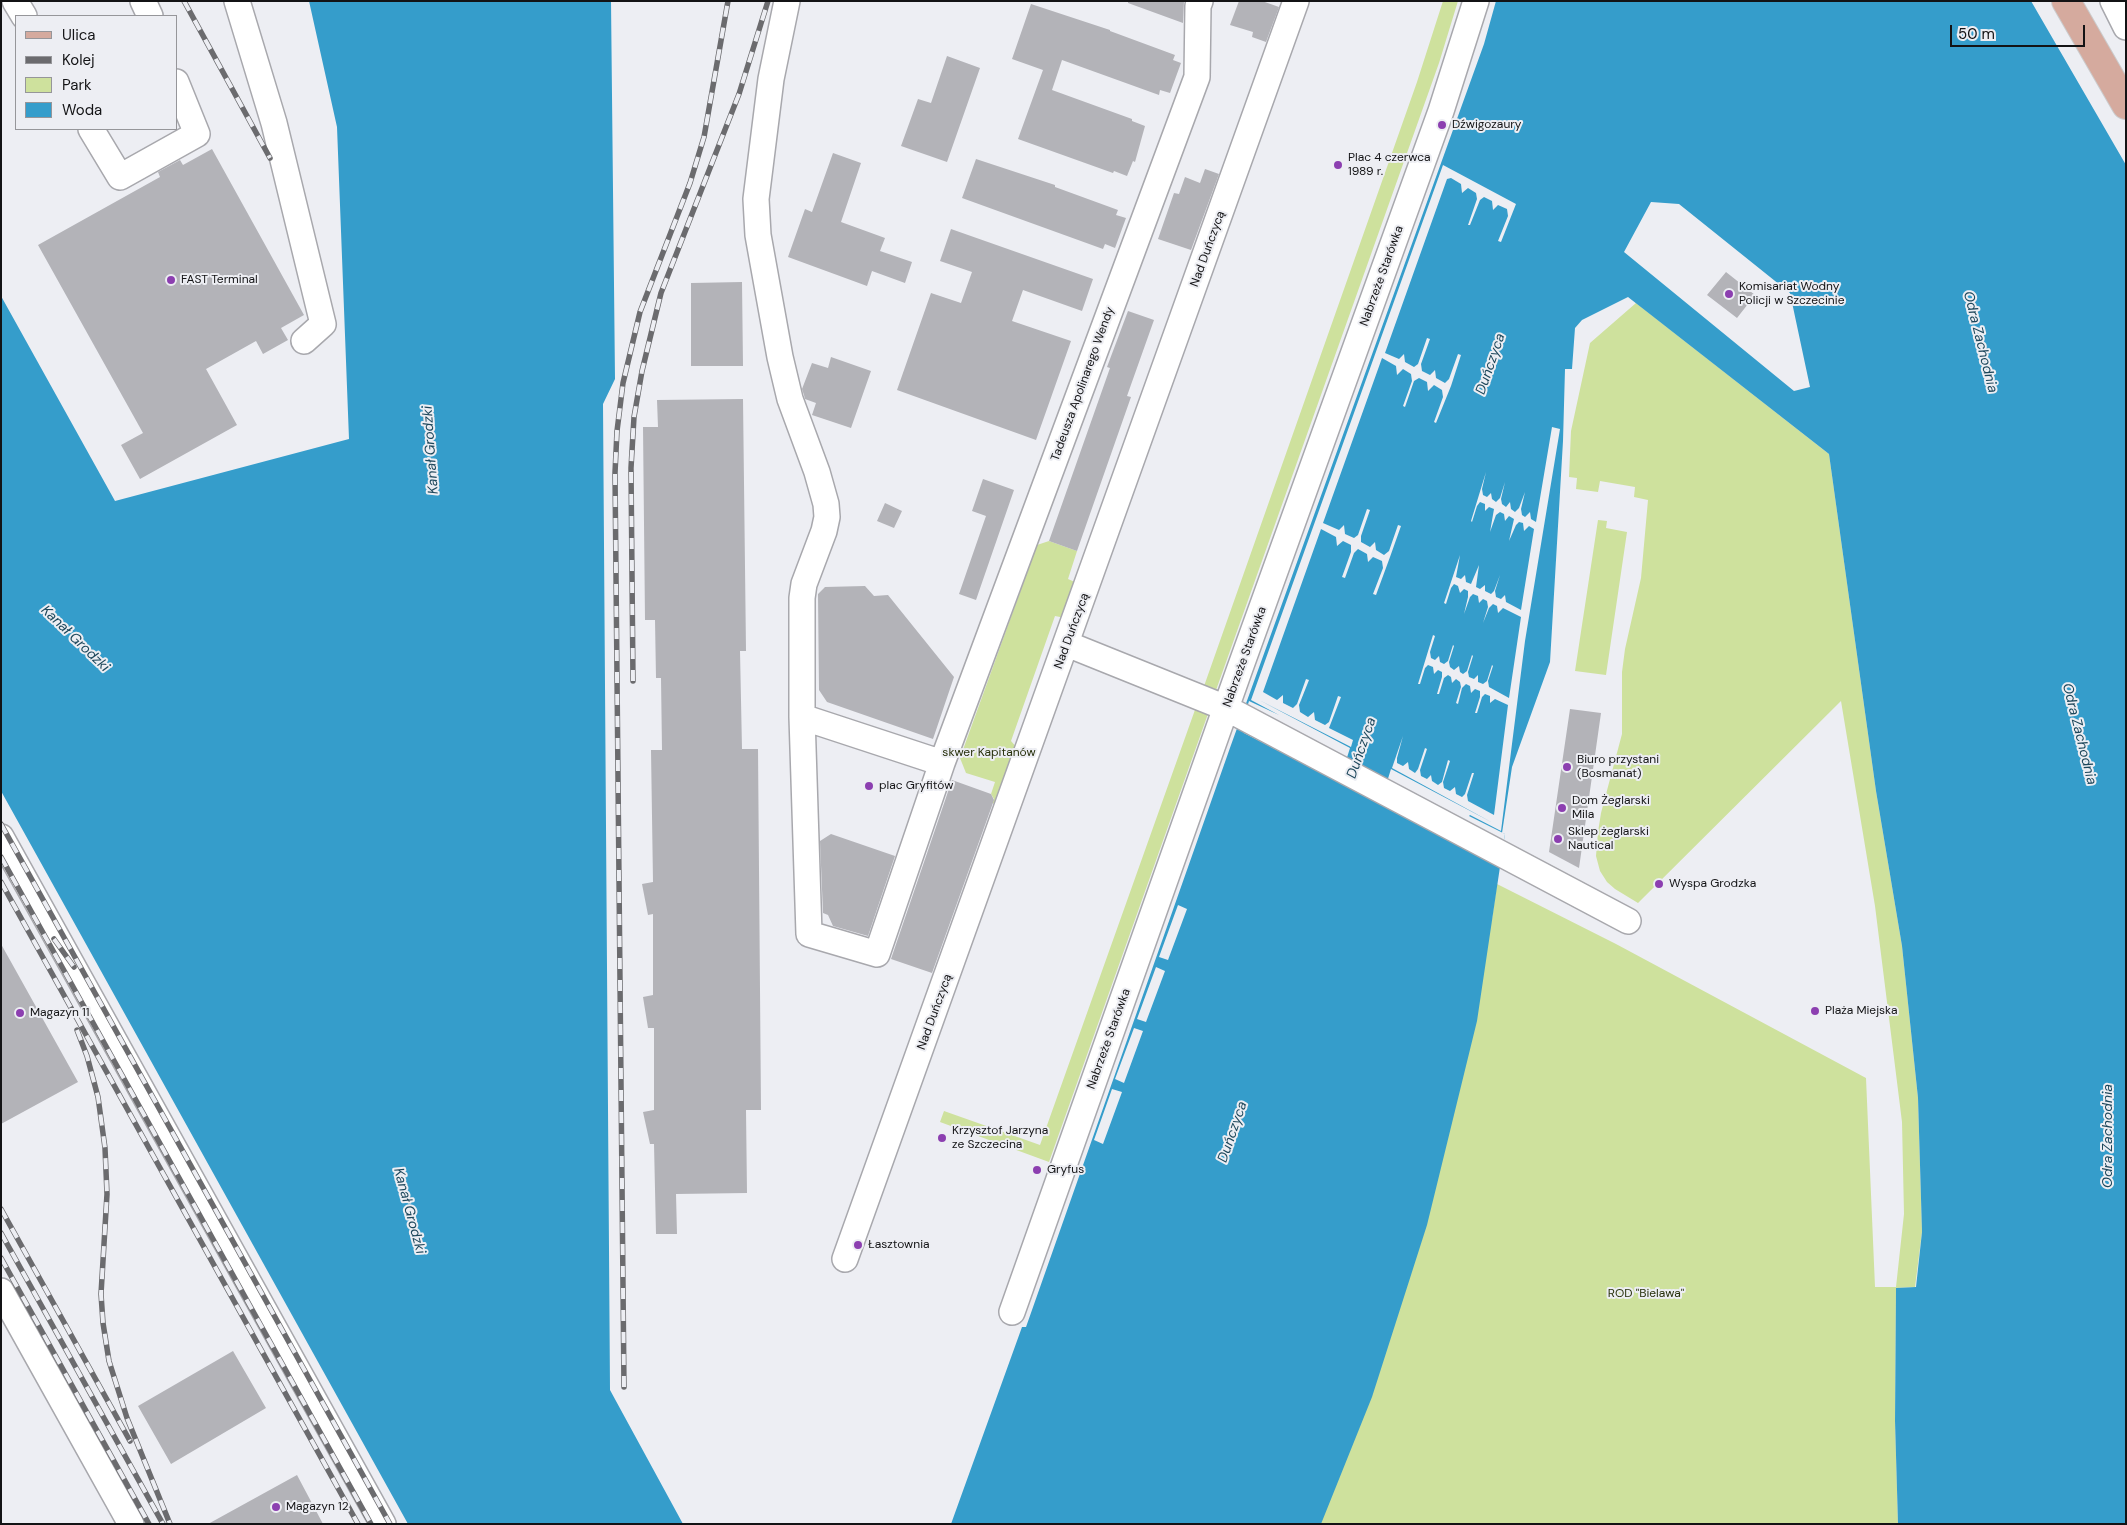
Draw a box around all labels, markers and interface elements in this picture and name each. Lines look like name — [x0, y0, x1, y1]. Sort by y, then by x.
legend — [15, 15, 178, 130]
scale bar — [1952, 15, 2087, 47]
text: 50 m — [1958, 24, 1995, 44]
text: Ulica — [62, 25, 96, 45]
text: Kolej — [62, 50, 95, 70]
text: Park — [62, 75, 92, 95]
text: Woda — [62, 100, 102, 120]
place label: Dźwigozaury — [1452, 118, 1521, 132]
marker: Dźwigozaury — [1436, 119, 1448, 131]
place label: Plac 4 czerwca 1989 r. — [1348, 151, 1431, 179]
marker: Plac 4 czerwca 1989 r. — [1332, 159, 1344, 171]
street label: Nad Duńczycą — [1188, 209, 1228, 289]
street label: Nabrzeże Starówka — [1357, 224, 1407, 328]
place label: FAST Terminal — [181, 273, 258, 287]
marker: FAST Terminal — [165, 274, 177, 286]
place label: Komisariat Wodny Policji w Szczecinie — [1739, 280, 1844, 308]
marker: Komisariat Wodny Policji w Szczecinie — [1723, 288, 1735, 300]
water label: Odra Zachodnia — [1959, 289, 2001, 395]
street label: Tadeusza Apolinarego Wendy — [1048, 305, 1118, 463]
water label: Duńczyca — [1473, 331, 1509, 397]
water label: Kanał Grodzki — [420, 405, 442, 495]
street label: Nad Duńczycą — [1052, 591, 1092, 671]
water label: Kanał Grodzki — [37, 602, 113, 676]
street label: Nabrzeże Starówka — [1220, 605, 1270, 709]
water label: Odra Zachodnia — [2058, 681, 2100, 787]
water label: Duńczyca — [1344, 715, 1380, 781]
park label: skwer Kapitanów — [942, 746, 1036, 760]
place label: Biuro przystani (Bosmanat) — [1577, 753, 1659, 781]
marker: Biuro przystani (Bosmanat) — [1561, 761, 1573, 773]
place label: plac Gryfitów — [879, 779, 953, 793]
marker: plac Gryfitów — [863, 780, 875, 792]
place label: Dom Żeglarski Mila — [1572, 794, 1650, 822]
marker: Dom Żeglarski Mila — [1556, 802, 1568, 814]
place label: Sklep żeglarski Nautical — [1568, 825, 1649, 853]
marker: Sklep żeglarski Nautical — [1552, 833, 1564, 845]
place label: Wyspa Grodzka — [1669, 877, 1756, 891]
marker: Wyspa Grodzka — [1653, 878, 1665, 890]
street label: Nad Duńczycą — [915, 972, 955, 1052]
street label: Nabrzeże Starówka — [1084, 987, 1134, 1091]
place label: Plaża Miejska — [1825, 1004, 1898, 1018]
marker: Plaża Miejska — [1809, 1005, 1821, 1017]
place label: Magazyn 11 — [30, 1006, 90, 1020]
marker: Magazyn 11 — [14, 1007, 26, 1019]
water label: Odra Zachodnia — [2100, 1084, 2116, 1188]
water label: Duńczyca — [1215, 1099, 1251, 1165]
place label: Krzysztof Jarzyna ze Szczecina — [952, 1124, 1048, 1152]
marker: Krzysztof Jarzyna ze Szczecina — [936, 1132, 948, 1144]
place label: Gryfus — [1047, 1163, 1084, 1177]
marker: Gryfus — [1031, 1164, 1043, 1176]
water label: Kanał Grodzki — [389, 1166, 429, 1256]
place label: Łasztownia — [868, 1238, 930, 1252]
marker: Łasztownia — [852, 1239, 864, 1251]
park label: ROD "Bielawa" — [1608, 1287, 1684, 1301]
place label: Magazyn 12 — [286, 1500, 349, 1514]
marker: Magazyn 12 — [270, 1501, 282, 1513]

